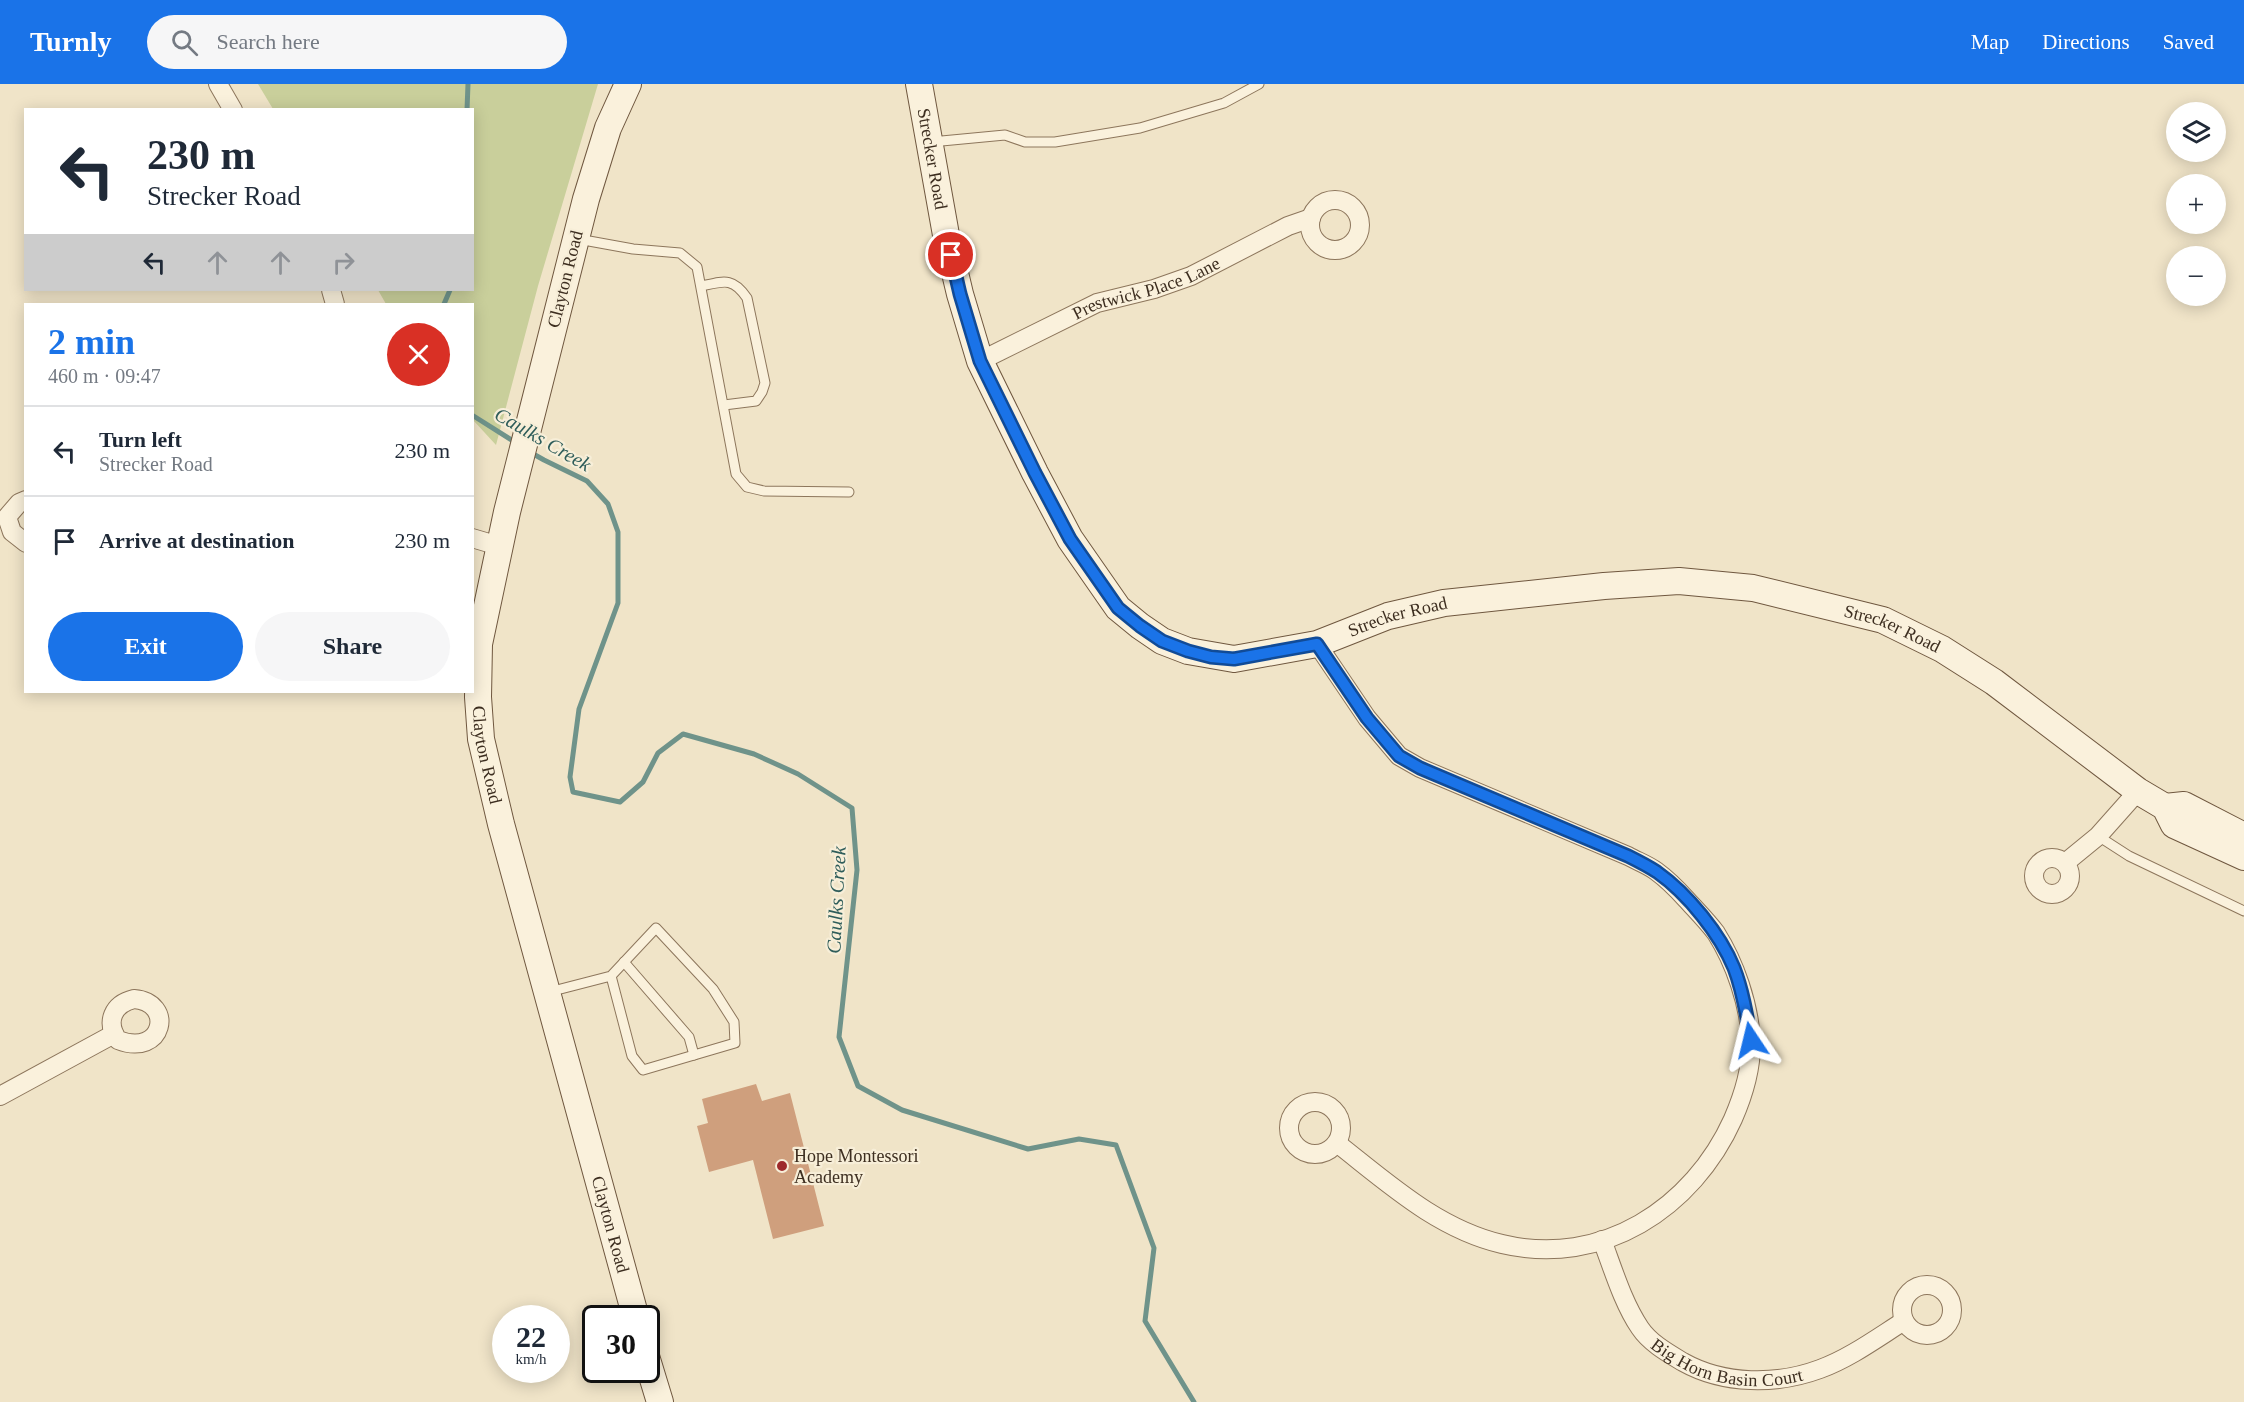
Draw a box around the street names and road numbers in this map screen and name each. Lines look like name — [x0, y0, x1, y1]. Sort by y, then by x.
street label: Strecker Road — [914, 107, 951, 211]
street label: Clayton Road — [543, 228, 587, 330]
street label: Prestwick Place Lane — [1069, 253, 1223, 324]
street label: Strecker Road — [1345, 593, 1449, 641]
street label: Strecker Road — [1842, 601, 1944, 657]
street label: Clayton Road — [469, 705, 506, 806]
street label: Clayton Road — [588, 1174, 633, 1275]
street label: Big Horn Basin Court — [1647, 1334, 1805, 1390]

